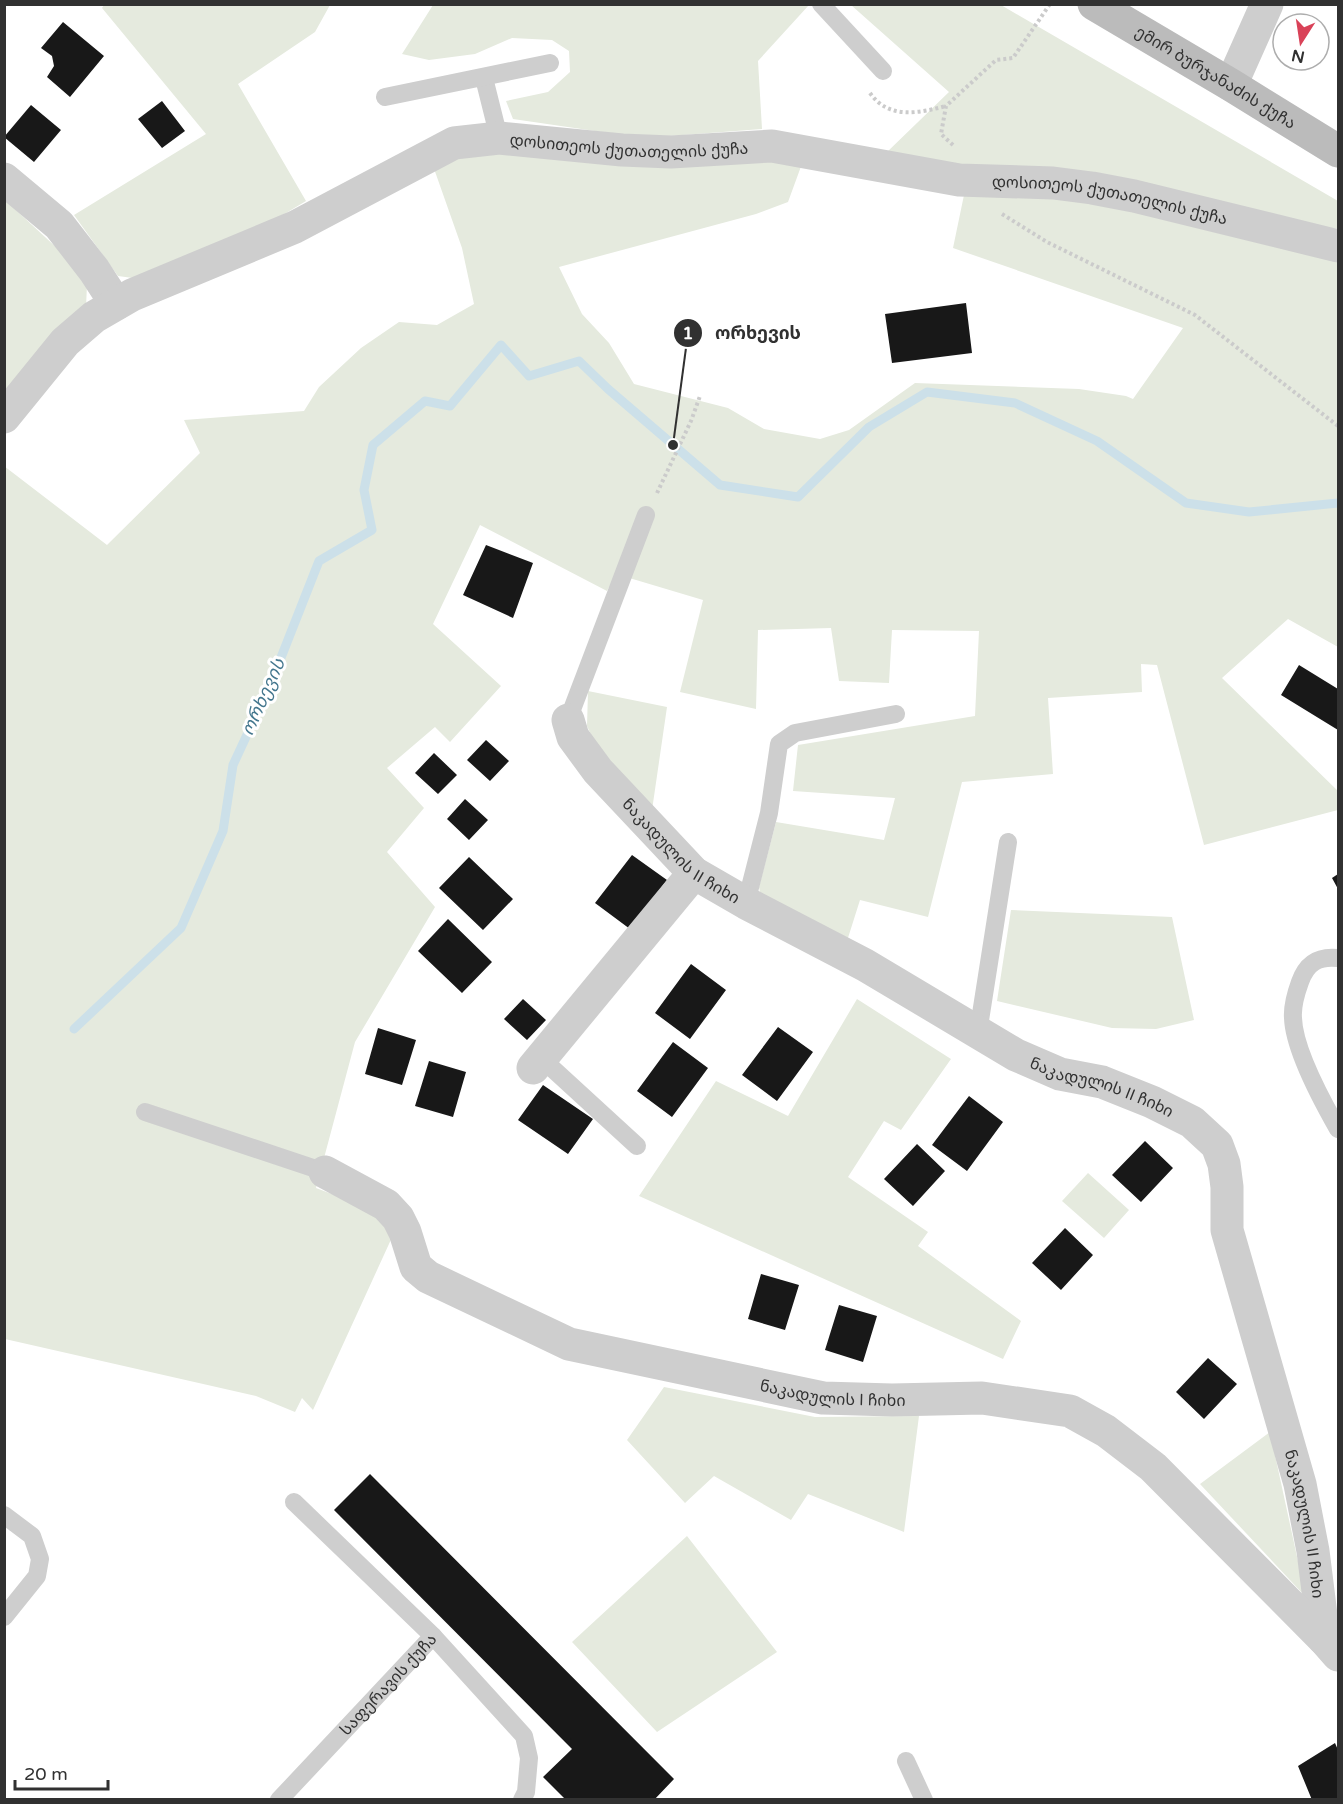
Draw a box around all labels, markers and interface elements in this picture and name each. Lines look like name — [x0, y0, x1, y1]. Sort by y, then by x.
north arrow — [1271, 12, 1331, 72]
street label: ემირ ბურჯანაძის ქუჩა — [1132, 22, 1299, 134]
text: N — [1290, 45, 1306, 67]
street label: დოსითეოს ქუთათელის ქუჩა — [509, 130, 749, 163]
street label: დოსითეოს ქუთათელის ქუჩა — [992, 172, 1229, 230]
callout: ორხევის — [673, 315, 813, 351]
text: 1 — [682, 322, 694, 344]
text: ორხევის — [715, 322, 801, 344]
water label: ორხევის — [236, 654, 290, 739]
street label: ნაკადულის II ჩიხი — [618, 794, 743, 908]
street label: ნაკადულის II ჩიხი — [1027, 1053, 1177, 1122]
street label: ნაკადულის I ჩიხი — [758, 1376, 906, 1411]
street label: ნაკადულის II ჩიხი — [1280, 1447, 1328, 1599]
street label: საფერავის ქუჩა — [336, 1630, 441, 1740]
scale bar — [15, 1753, 108, 1791]
text: 20 m — [24, 1763, 68, 1785]

